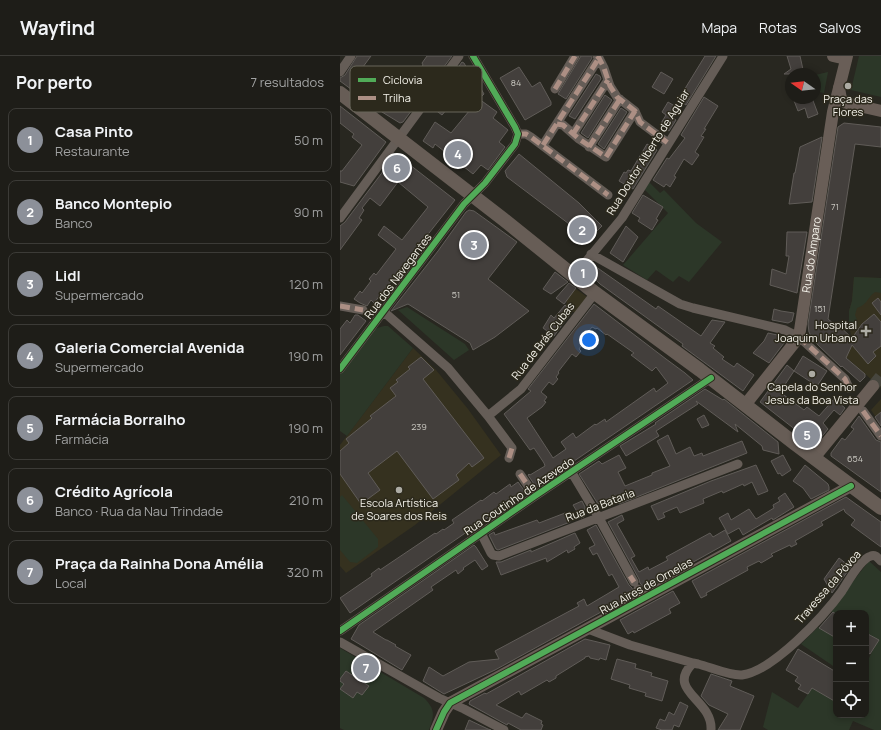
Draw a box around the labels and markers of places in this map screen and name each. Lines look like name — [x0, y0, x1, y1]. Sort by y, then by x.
marker: Praça das Flores — [843, 81, 853, 91]
place label: Praça das Flores — [823, 91, 873, 119]
pin: 4 — [445, 139, 471, 169]
pin: 6 — [384, 153, 410, 183]
pin: 2 — [569, 215, 595, 245]
pin: 3 — [461, 230, 487, 260]
pin: 1 — [570, 258, 596, 288]
place label: Hospital Joaquim Urbano — [775, 317, 857, 345]
marker: Hospital Joaquim Urbano — [860, 325, 872, 337]
marker: Capela do Senhor Jesus da Boa Vista — [807, 369, 817, 379]
place label: Capela do Senhor Jesus da Boa Vista — [765, 379, 859, 407]
pin: 5 — [794, 420, 820, 450]
marker: Escola Artística de Soares dos Reis — [394, 485, 404, 495]
place label: Escola Artística de Soares dos Reis — [351, 495, 447, 523]
pin: 7 — [353, 653, 379, 683]

